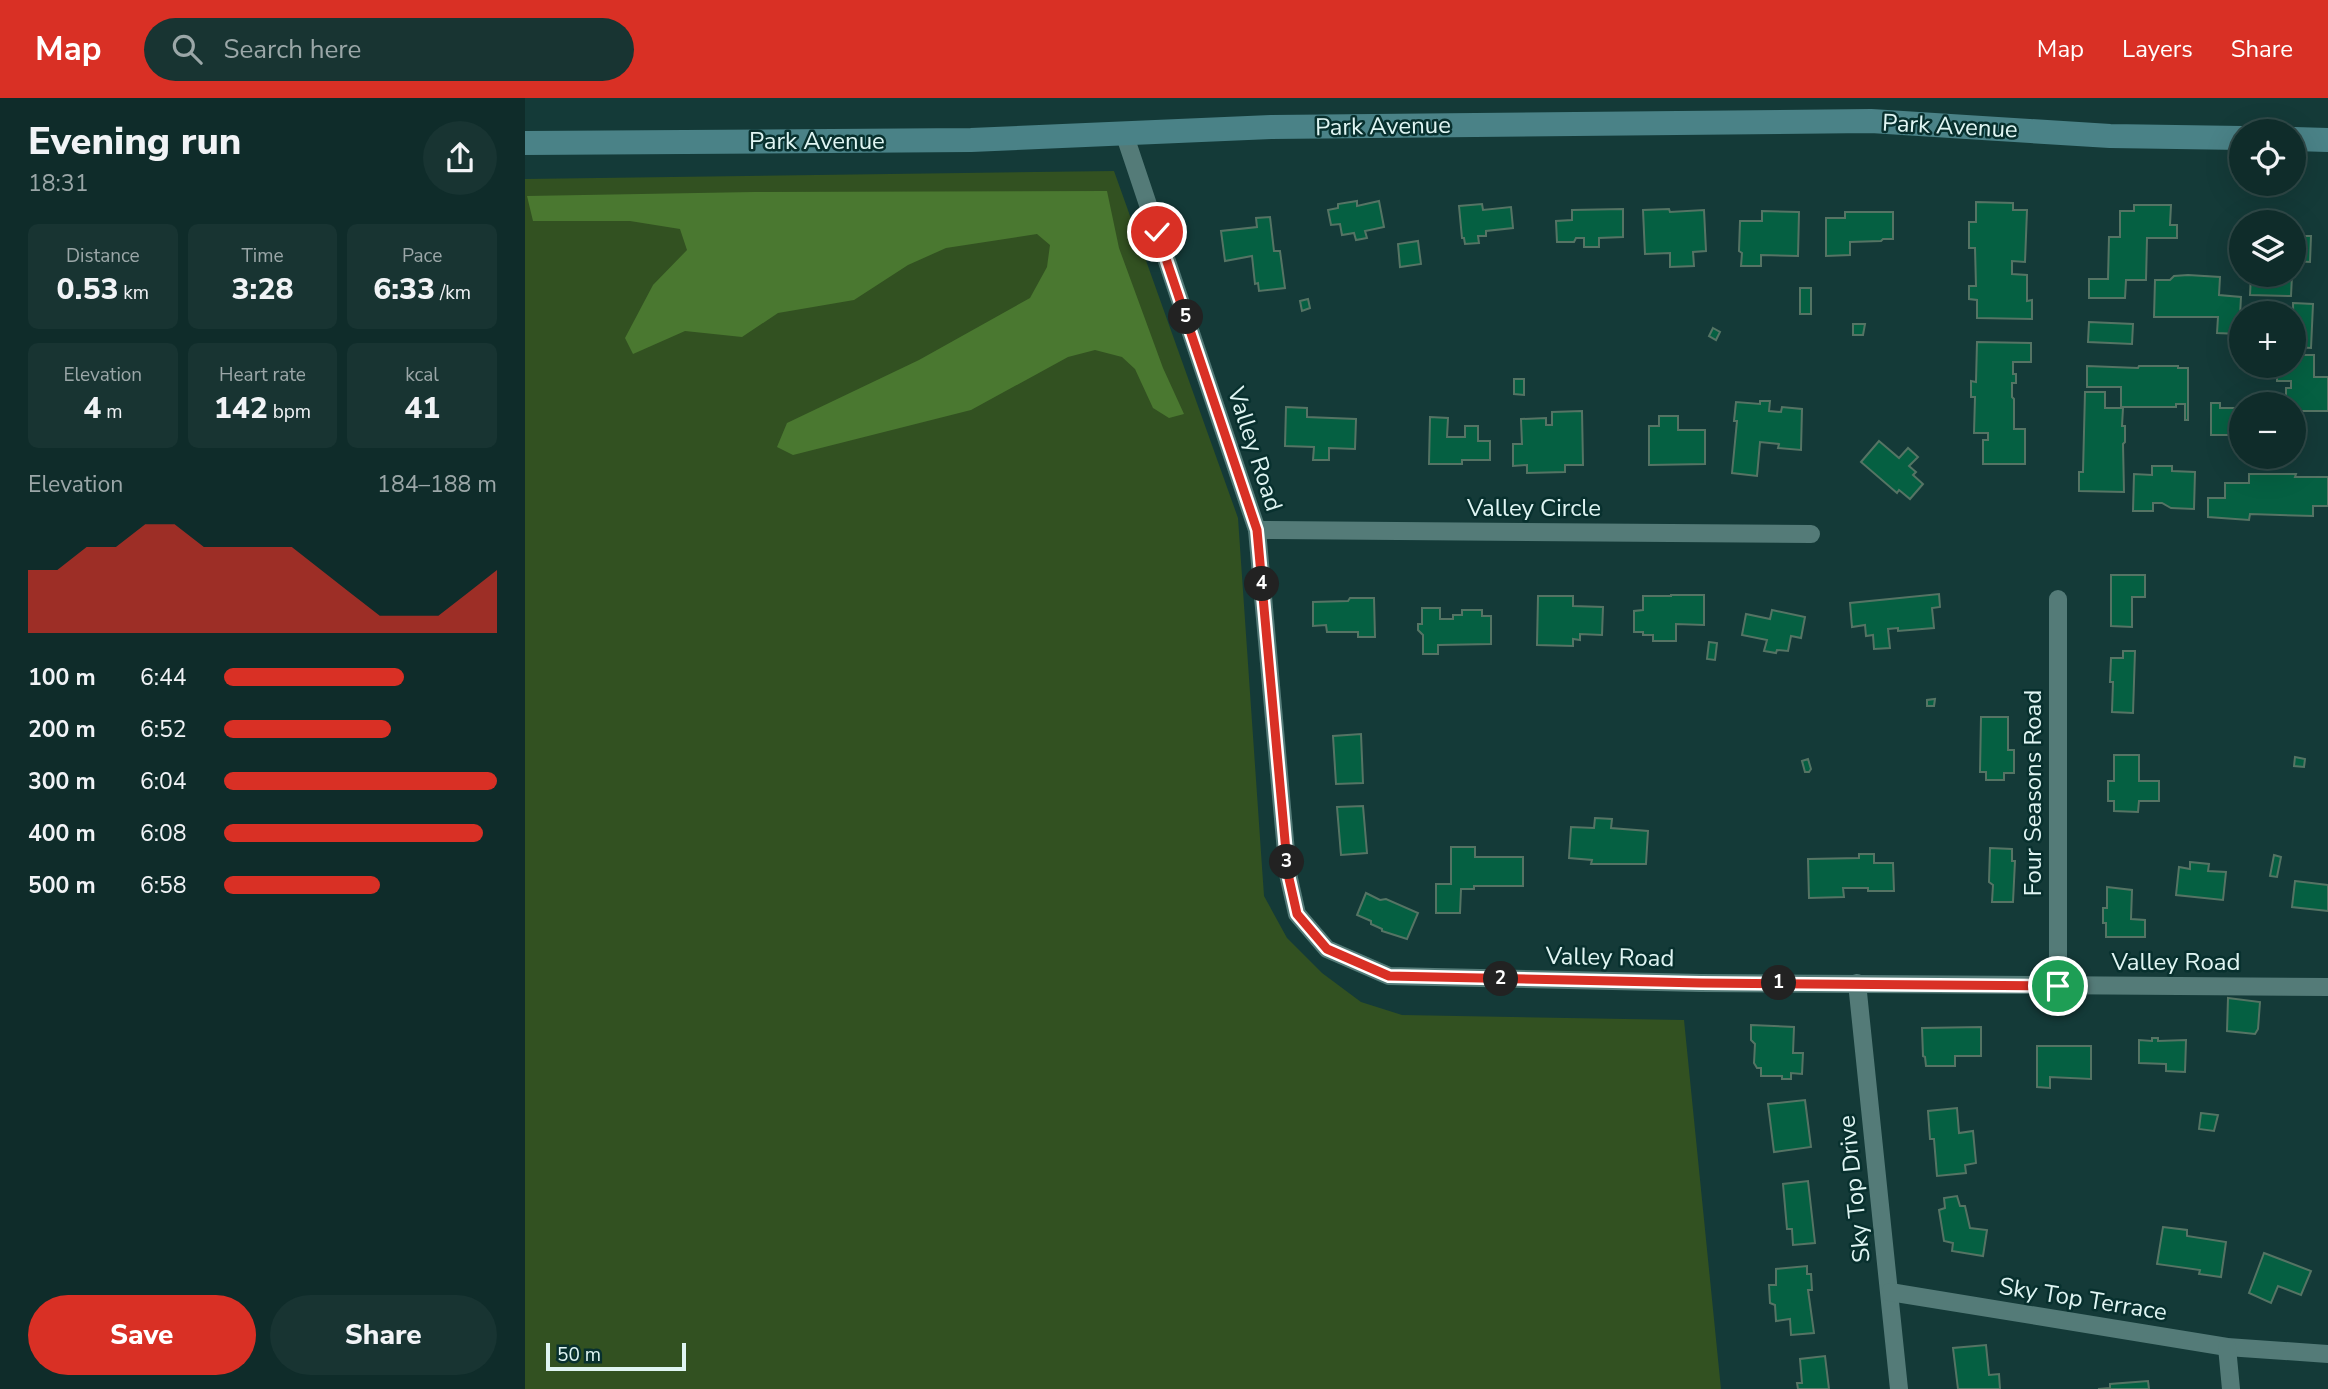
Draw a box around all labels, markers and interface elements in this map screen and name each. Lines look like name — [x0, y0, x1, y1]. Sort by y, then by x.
search box — [144, 18, 634, 81]
text: Map — [35, 27, 102, 72]
icon: search — [168, 30, 206, 68]
text: Search here — [224, 32, 361, 67]
text: Map — [2037, 33, 2084, 65]
text: Layers — [2122, 33, 2193, 65]
text: Share — [2231, 33, 2293, 65]
street label: Park Avenue — [1881, 106, 2019, 146]
street label: Park Avenue — [1315, 109, 1451, 143]
text: Evening run — [28, 116, 241, 167]
map controls — [2229, 119, 2306, 469]
button: locate — [2229, 119, 2306, 196]
button: share — [423, 121, 497, 195]
street label: Park Avenue — [749, 125, 885, 157]
text: 18:31 — [28, 168, 88, 199]
pin — [1127, 202, 1187, 262]
button: layers — [2229, 210, 2306, 287]
icon: check — [1138, 213, 1176, 251]
text: Distance — [66, 243, 140, 269]
text: Time — [241, 243, 284, 269]
text: Pace — [402, 243, 442, 269]
text: 0.53 — [57, 269, 118, 310]
text: 3:28 — [232, 269, 293, 310]
text: 6:33 — [373, 269, 435, 310]
text: km — [118, 280, 149, 306]
text: /km — [435, 280, 471, 306]
pin: 5 — [1169, 300, 1203, 334]
button: + — [2229, 301, 2306, 378]
text: 5 — [1180, 303, 1191, 329]
text: Elevation — [63, 362, 142, 388]
text: Heart rate — [219, 362, 306, 388]
text: kcal — [405, 362, 439, 388]
street label: Valley Road — [1220, 382, 1290, 515]
text: 4 — [83, 388, 101, 429]
text: 142 — [214, 388, 268, 429]
text: 41 — [404, 388, 440, 429]
button: − — [2229, 392, 2306, 469]
text: m — [101, 399, 122, 425]
text: bpm — [268, 399, 311, 425]
text: Elevation — [28, 469, 123, 500]
text: 184–188 m — [377, 469, 497, 500]
street label: Valley Circle — [1466, 492, 1601, 524]
pin: 4 — [1245, 566, 1279, 602]
text: 4 — [1256, 570, 1267, 596]
text: 100 m — [28, 662, 96, 693]
text: 6:44 — [140, 662, 187, 693]
street label: Four Seasons Road — [2017, 690, 2049, 896]
text: 200 m — [28, 714, 96, 745]
text: 6:52 — [140, 714, 187, 745]
text: 300 m — [28, 766, 96, 797]
text: 6:04 — [140, 766, 187, 797]
text: 400 m — [28, 818, 96, 849]
text: 6:08 — [140, 818, 187, 849]
pin: 3 — [1269, 844, 1305, 880]
text: 3 — [1281, 848, 1292, 874]
text: 500 m — [28, 870, 96, 901]
text: 6:58 — [140, 870, 187, 901]
street label: Valley Road — [1544, 940, 1675, 974]
street label: Valley Road — [2111, 946, 2240, 978]
pin — [2028, 956, 2088, 1016]
pin: 2 — [1483, 962, 1518, 996]
text: 2 — [1495, 965, 1506, 991]
pin: 1 — [1761, 966, 1797, 1001]
icon: arrive — [2039, 967, 2077, 1005]
text: 1 — [1773, 969, 1784, 995]
street label: Sky Top Drive — [1830, 1114, 1878, 1264]
street label: Sky Top Terrace — [1997, 1270, 2169, 1328]
button: Save — [28, 1295, 256, 1375]
button: Share — [270, 1295, 497, 1375]
scale bar — [546, 1340, 686, 1372]
text: 50 m — [557, 1342, 601, 1368]

